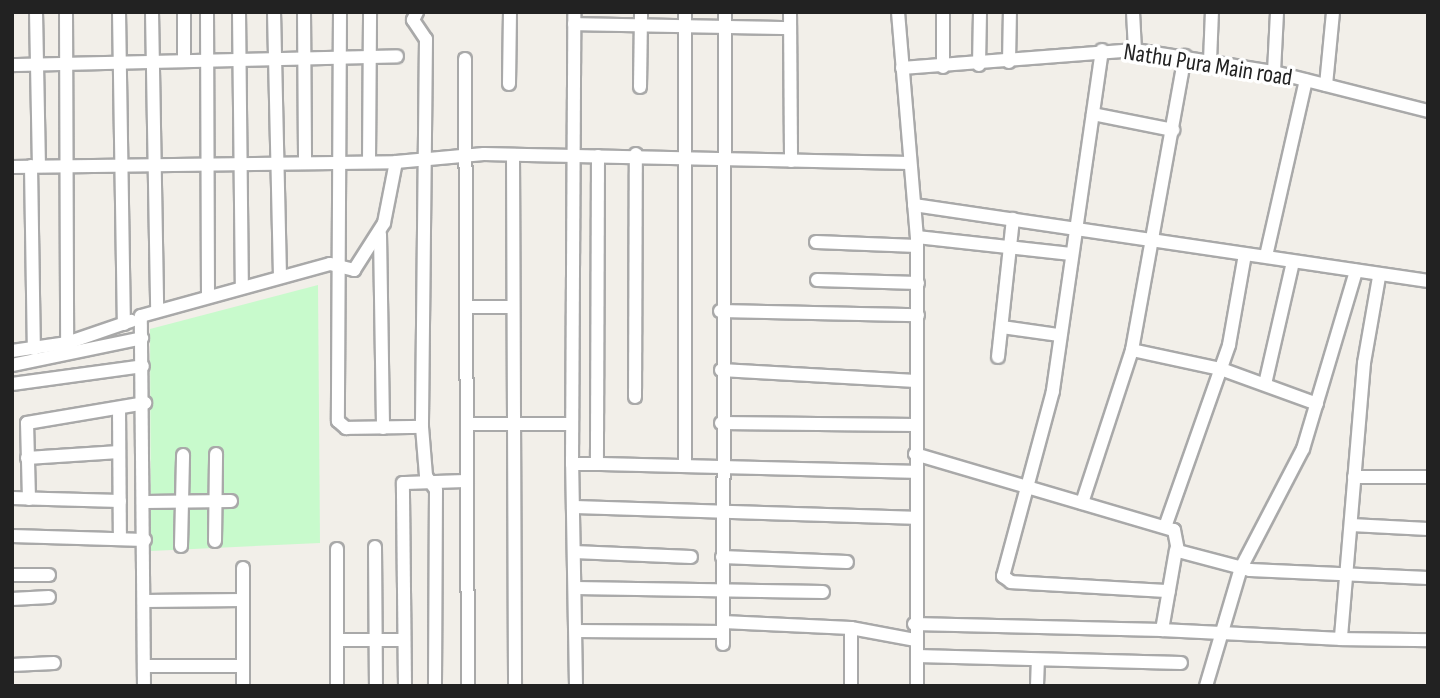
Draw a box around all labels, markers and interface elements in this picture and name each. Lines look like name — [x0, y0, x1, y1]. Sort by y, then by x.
street label: Nathu Pura Main road — [1122, 37, 1294, 93]

